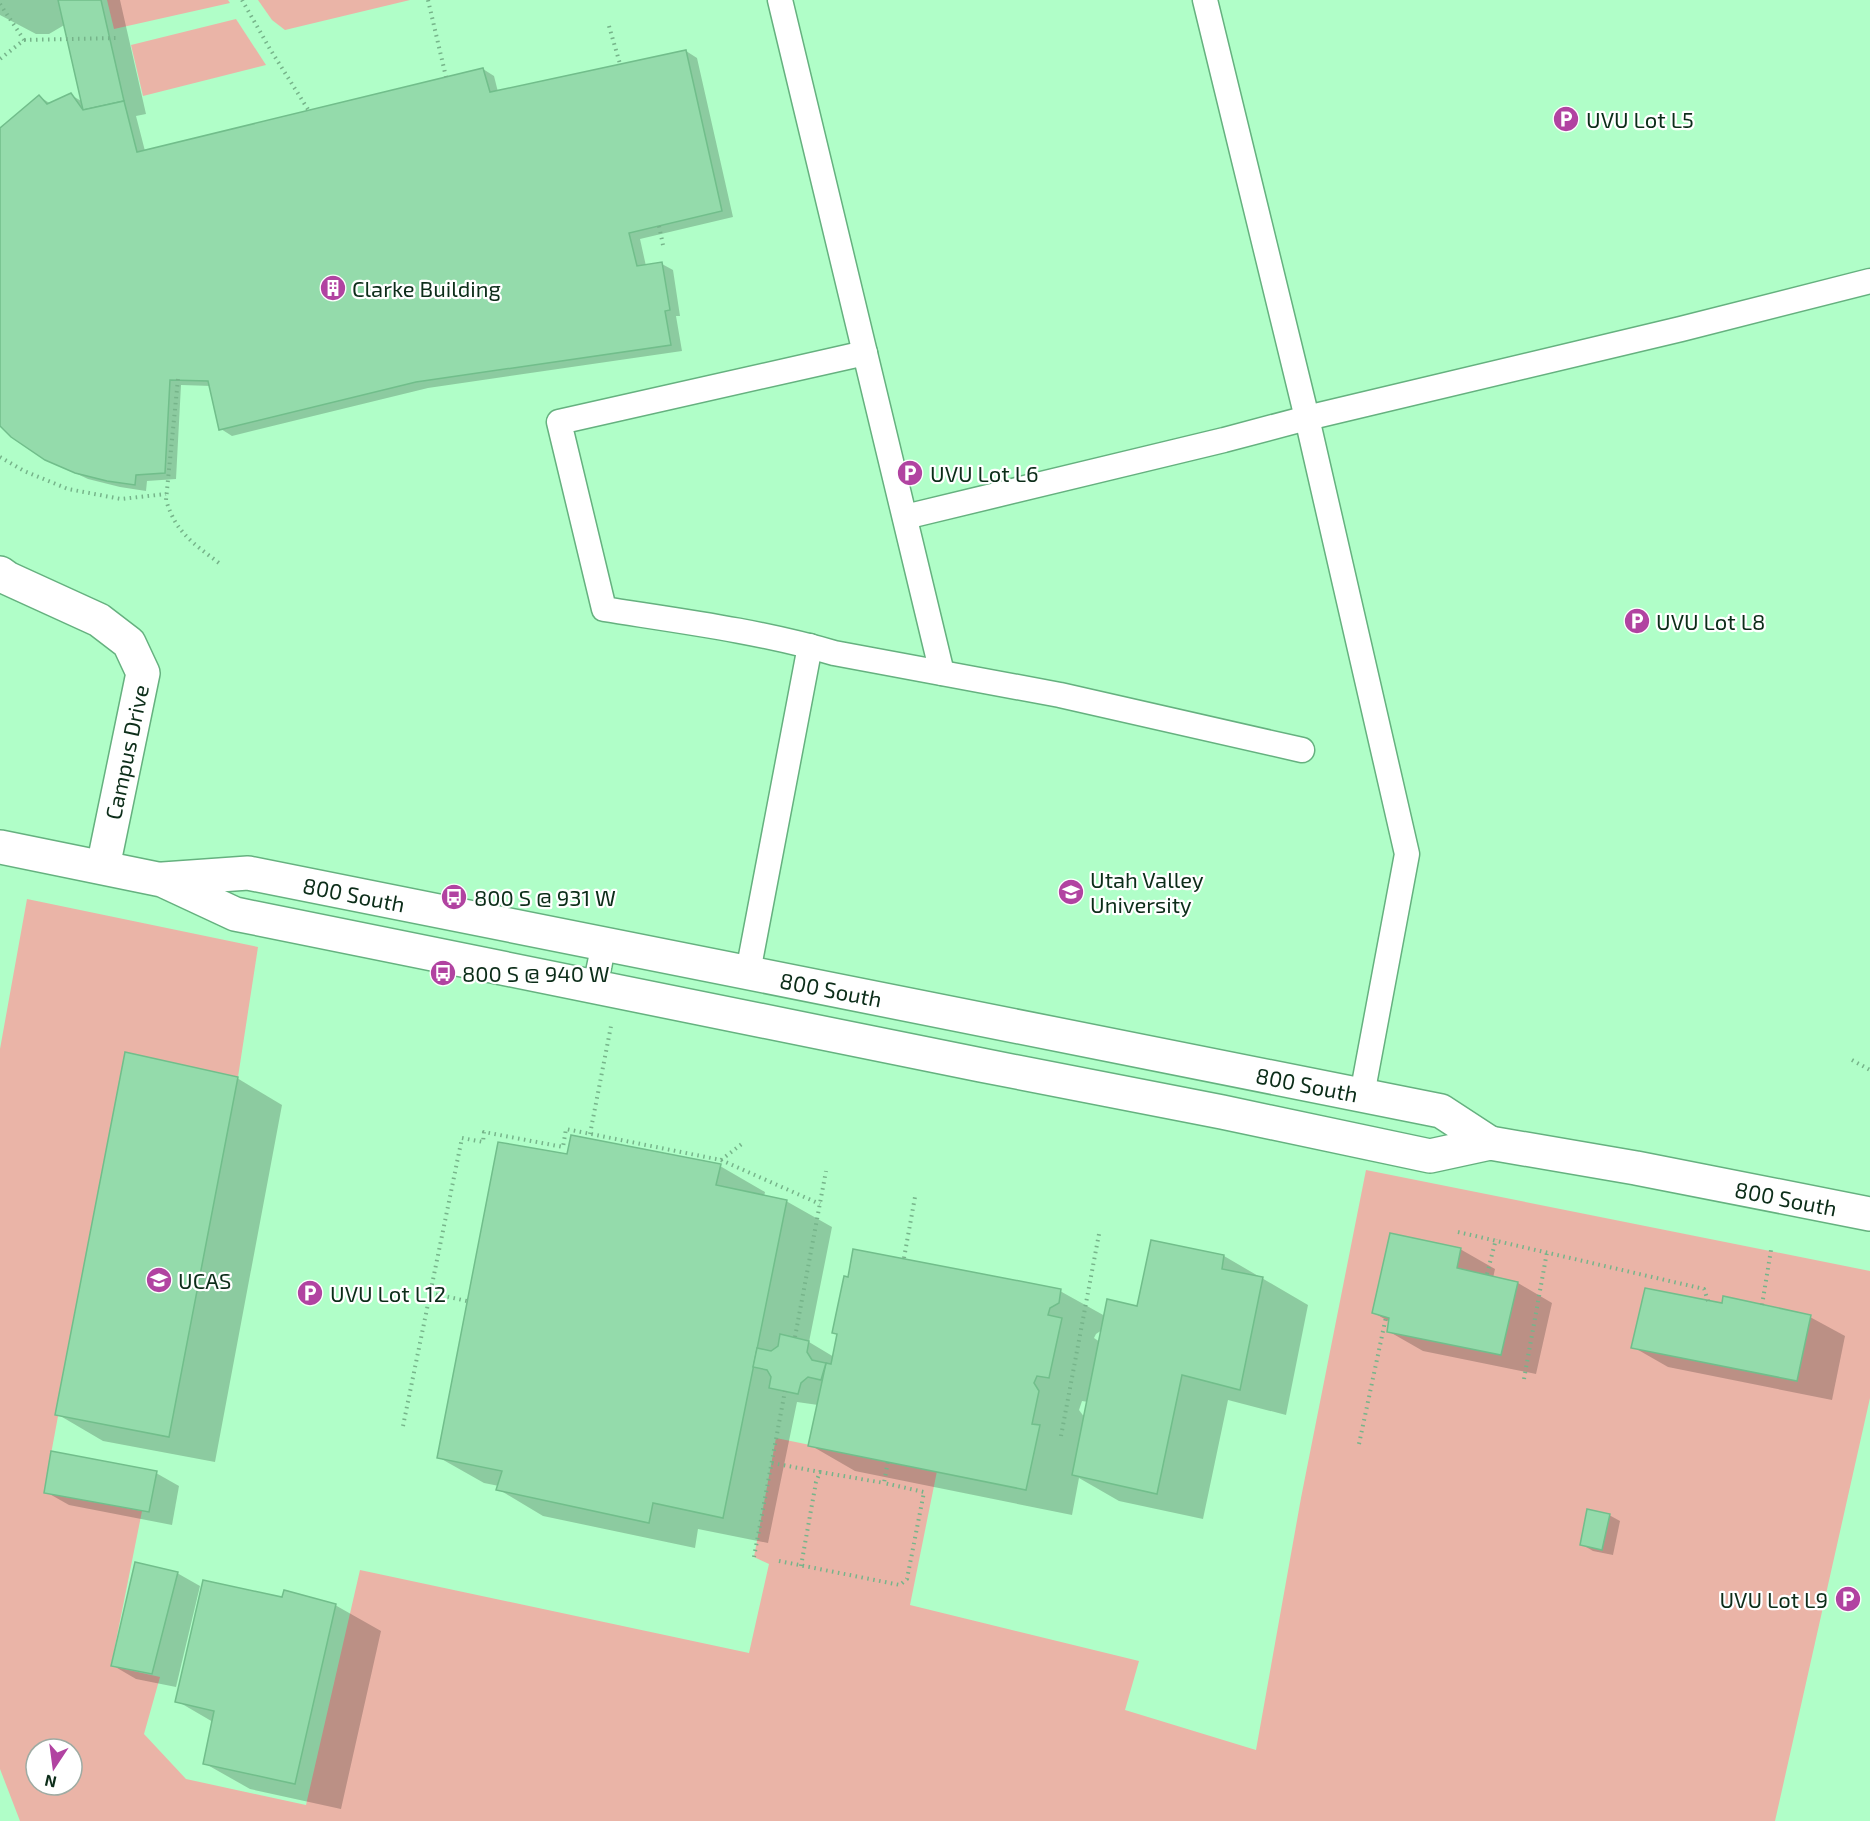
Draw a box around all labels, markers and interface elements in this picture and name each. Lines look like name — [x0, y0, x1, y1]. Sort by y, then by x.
parking icon: UVU Lot L5 — [1551, 104, 1581, 134]
place label: UVU Lot L5 — [1586, 106, 1694, 132]
building icon: Clarke Building — [318, 273, 348, 303]
place label: Clarke Building — [352, 275, 501, 301]
parking icon: UVU Lot L6 — [895, 458, 925, 488]
place label: UVU Lot L6 — [930, 460, 1039, 486]
parking icon: UVU Lot L8 — [1622, 606, 1652, 636]
place label: UVU Lot L8 — [1656, 608, 1765, 634]
street label: Campus Drive — [99, 682, 153, 822]
place label: Utah Valley University — [1090, 866, 1204, 917]
street label: 800 South — [301, 871, 407, 917]
school or university icon: Utah Valley University — [1056, 877, 1086, 907]
bus stop icon: 800 S @ 931 W — [439, 882, 469, 912]
place label: 800 S @ 931 W — [474, 884, 616, 910]
bus stop icon: 800 S @ 940 W — [428, 958, 458, 988]
place label: 800 S @ 940 W — [462, 960, 610, 986]
street label: 800 South — [778, 966, 884, 1012]
street label: 800 South — [1254, 1061, 1360, 1107]
street label: 800 South — [1733, 1175, 1839, 1221]
school or university icon: UCAS — [144, 1265, 174, 1295]
place label: UCAS — [178, 1267, 231, 1293]
parking icon: UVU Lot L12 — [295, 1278, 325, 1308]
place label: UVU Lot L12 — [330, 1280, 446, 1306]
parking icon: UVU Lot L9 — [1833, 1584, 1863, 1614]
place label: UVU Lot L9 — [1719, 1586, 1828, 1612]
north arrow — [24, 1737, 84, 1797]
text: N — [43, 1772, 58, 1793]

